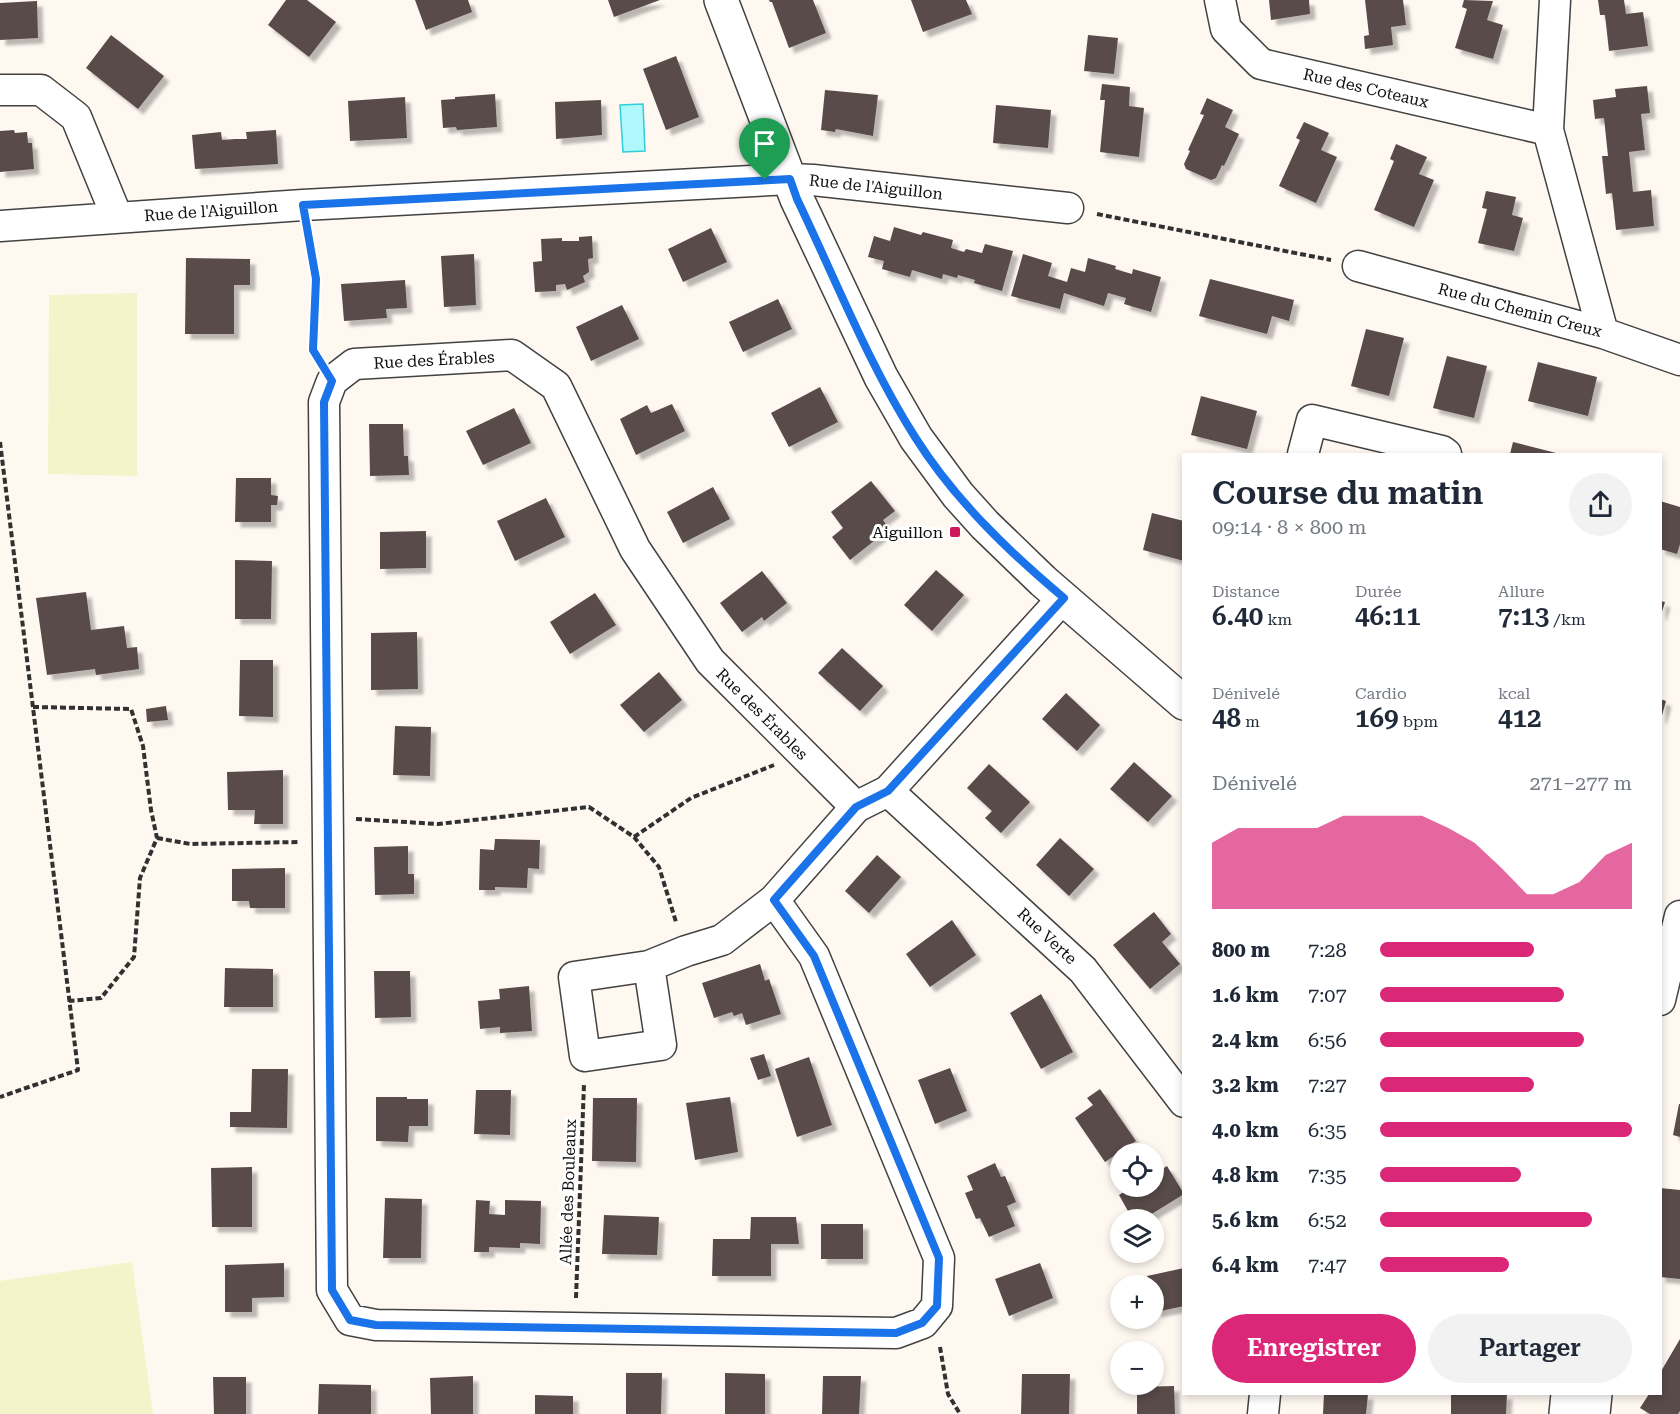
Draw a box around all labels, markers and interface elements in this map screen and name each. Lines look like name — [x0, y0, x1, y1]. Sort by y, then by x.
street label: Rue des Coteaux — [1301, 64, 1431, 112]
pin — [739, 118, 790, 180]
icon: arrive — [748, 127, 781, 160]
street label: Rue de l'Aiguillon — [808, 171, 944, 203]
street label: Rue de l'Aiguillon — [143, 197, 279, 225]
street label: Rue du Chemin Creux — [1436, 279, 1605, 341]
street label: Rue des Érables — [373, 347, 495, 373]
text: Course du matin — [1212, 473, 1483, 512]
button: share — [1569, 473, 1632, 536]
text: 09:14 · 8 × 800 m — [1212, 515, 1367, 539]
place label: Aiguillon — [873, 523, 943, 542]
marker: Aiguillon — [948, 525, 962, 539]
text: Distance — [1212, 582, 1280, 601]
text: Durée — [1355, 582, 1401, 601]
text: Allure — [1498, 582, 1545, 601]
text: 6.40 — [1212, 601, 1263, 631]
text: 46:11 — [1355, 601, 1421, 631]
text: 7:13 — [1498, 601, 1549, 631]
text: km — [1263, 610, 1292, 629]
text: /km — [1549, 610, 1586, 629]
street label: Rue des Érables — [712, 664, 812, 764]
text: Dénivelé — [1212, 684, 1280, 703]
text: Cardio — [1355, 684, 1407, 703]
text: kcal — [1498, 684, 1530, 703]
text: 48 — [1212, 703, 1241, 733]
text: 169 — [1355, 703, 1399, 733]
text: 412 — [1498, 703, 1542, 733]
text: m — [1241, 712, 1260, 731]
text: bpm — [1399, 712, 1438, 731]
text: Dénivelé — [1212, 771, 1297, 795]
text: 271–277 m — [1529, 771, 1632, 795]
street label: Rue Verte — [1013, 904, 1081, 968]
text: 800 m — [1212, 938, 1270, 962]
text: 7:28 — [1308, 938, 1347, 962]
text: 1.6 km — [1212, 983, 1279, 1007]
text: 7:07 — [1308, 983, 1347, 1007]
text: 2.4 km — [1212, 1028, 1279, 1052]
text: 6:56 — [1308, 1028, 1347, 1052]
text: 3.2 km — [1212, 1073, 1279, 1097]
text: 7:27 — [1308, 1073, 1347, 1097]
street label: Allée des Bouleaux — [556, 1118, 580, 1265]
text: 4.0 km — [1212, 1118, 1279, 1142]
text: 6:35 — [1308, 1118, 1347, 1142]
map controls — [1110, 1143, 1164, 1395]
button: locate — [1110, 1143, 1164, 1197]
text: 4.8 km — [1212, 1163, 1279, 1187]
text: 7:35 — [1308, 1163, 1347, 1187]
text: 5.6 km — [1212, 1208, 1279, 1232]
text: 6:52 — [1308, 1208, 1347, 1232]
button: layers — [1110, 1209, 1164, 1263]
text: 6.4 km — [1212, 1253, 1279, 1277]
text: 7:47 — [1308, 1253, 1347, 1277]
button: + — [1110, 1275, 1164, 1329]
button: Enregistrer — [1212, 1314, 1416, 1383]
button: Partager — [1428, 1314, 1632, 1383]
button: − — [1110, 1341, 1164, 1395]

